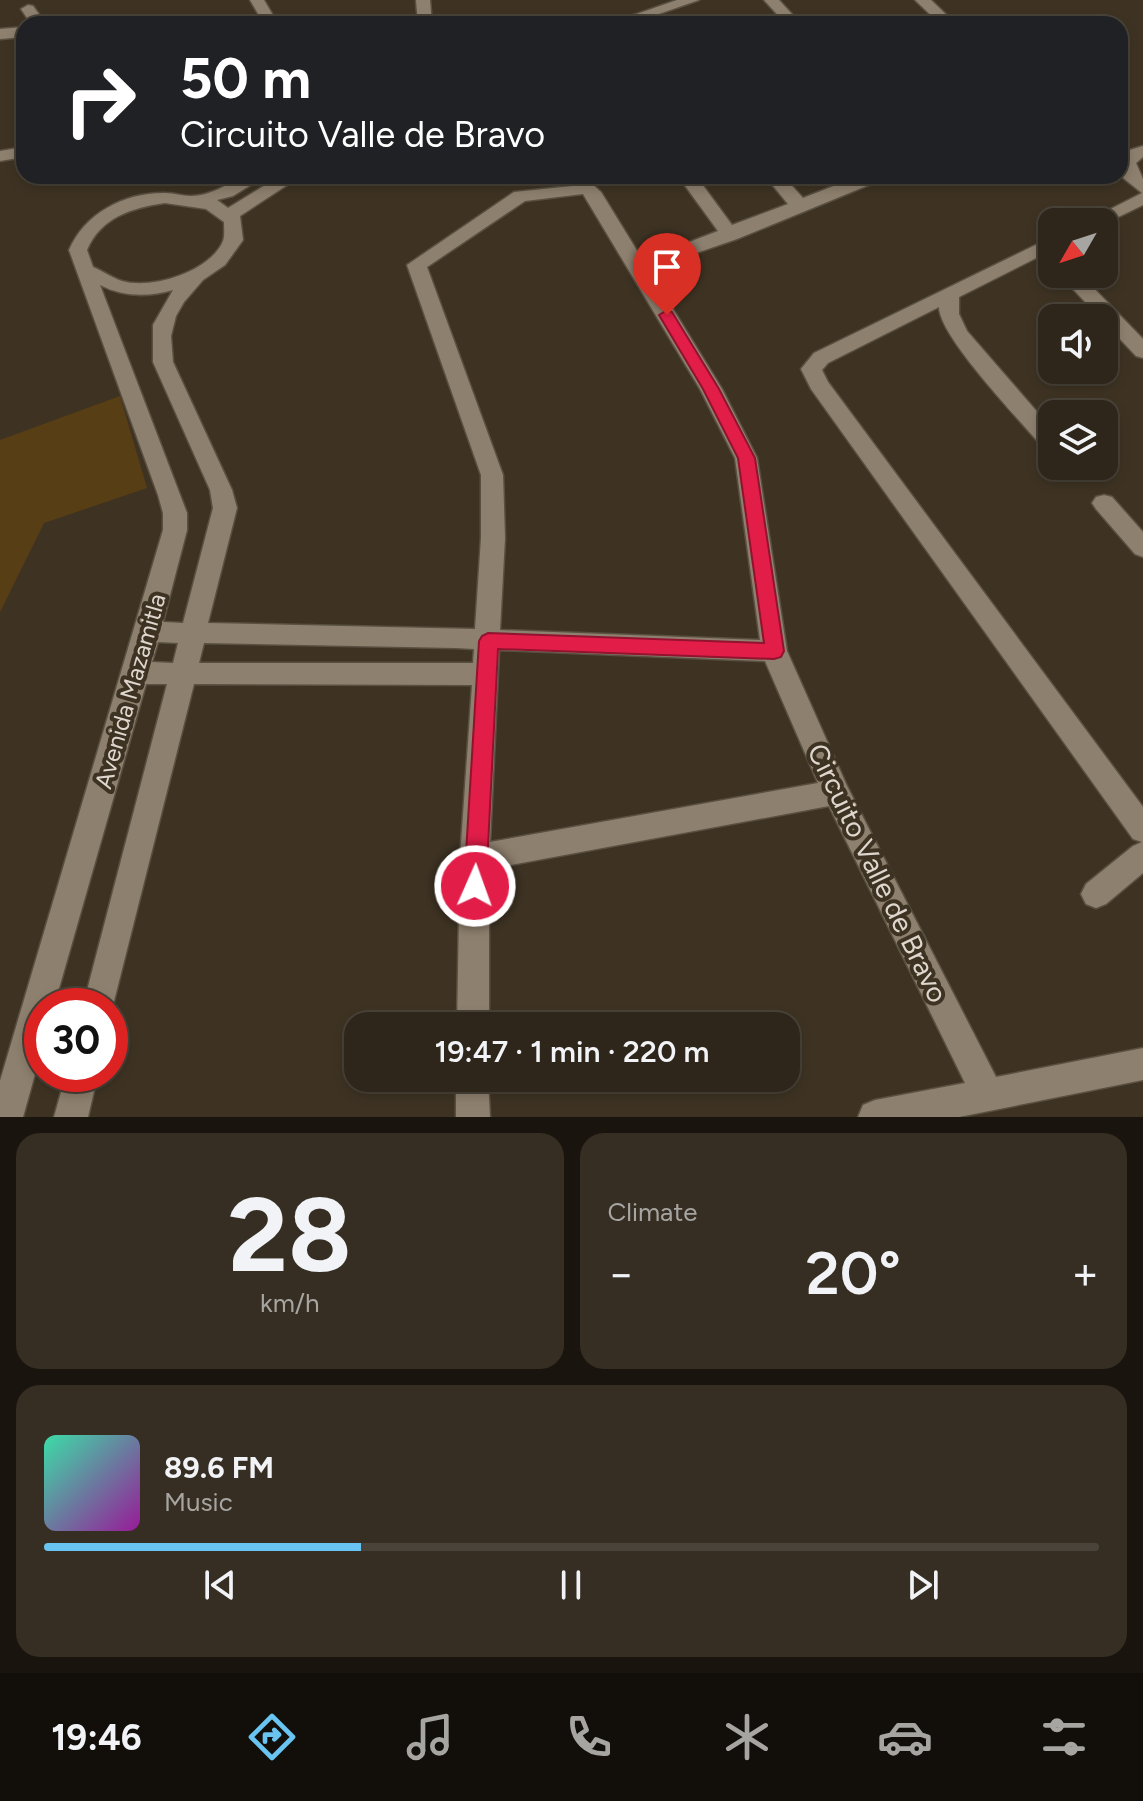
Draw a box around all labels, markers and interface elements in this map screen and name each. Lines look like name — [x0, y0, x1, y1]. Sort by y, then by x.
text: 50 m — [180, 45, 311, 112]
icon: right — [48, 48, 152, 152]
text: Circuito Valle de Bravo — [180, 113, 545, 156]
north arrow — [1038, 208, 1118, 288]
map controls — [1038, 208, 1118, 480]
pin — [633, 233, 701, 315]
icon: arrive — [645, 245, 689, 289]
button: sound — [1038, 304, 1118, 384]
button: layers — [1038, 400, 1118, 480]
street label: Avenida Mazamitla — [88, 590, 172, 792]
street label: Circuito Valle de Bravo — [800, 738, 956, 1008]
position arrow — [433, 844, 517, 928]
speed limit sign: 30 — [24, 988, 128, 1092]
text: 19:47 · 1 min · 220 m — [435, 1033, 709, 1070]
text: 28 — [228, 1172, 352, 1297]
text: Climate — [608, 1196, 697, 1228]
text: 20° — [806, 1237, 901, 1309]
text: − — [608, 1247, 635, 1300]
text: + — [1072, 1247, 1099, 1300]
text: km/h — [260, 1287, 319, 1319]
text: 89.6 FM — [164, 1449, 274, 1486]
text: Music — [164, 1486, 233, 1518]
icon: previous — [198, 1563, 242, 1607]
icon: pause — [549, 1563, 593, 1607]
icon: next — [901, 1563, 945, 1607]
icon: directions — [244, 1709, 300, 1765]
icon: music — [402, 1709, 458, 1765]
icon: phone — [561, 1709, 617, 1765]
icon: climate — [719, 1709, 775, 1765]
icon: car — [877, 1709, 933, 1765]
icon: filters — [1036, 1709, 1092, 1765]
text: 19:46 — [51, 1716, 142, 1759]

